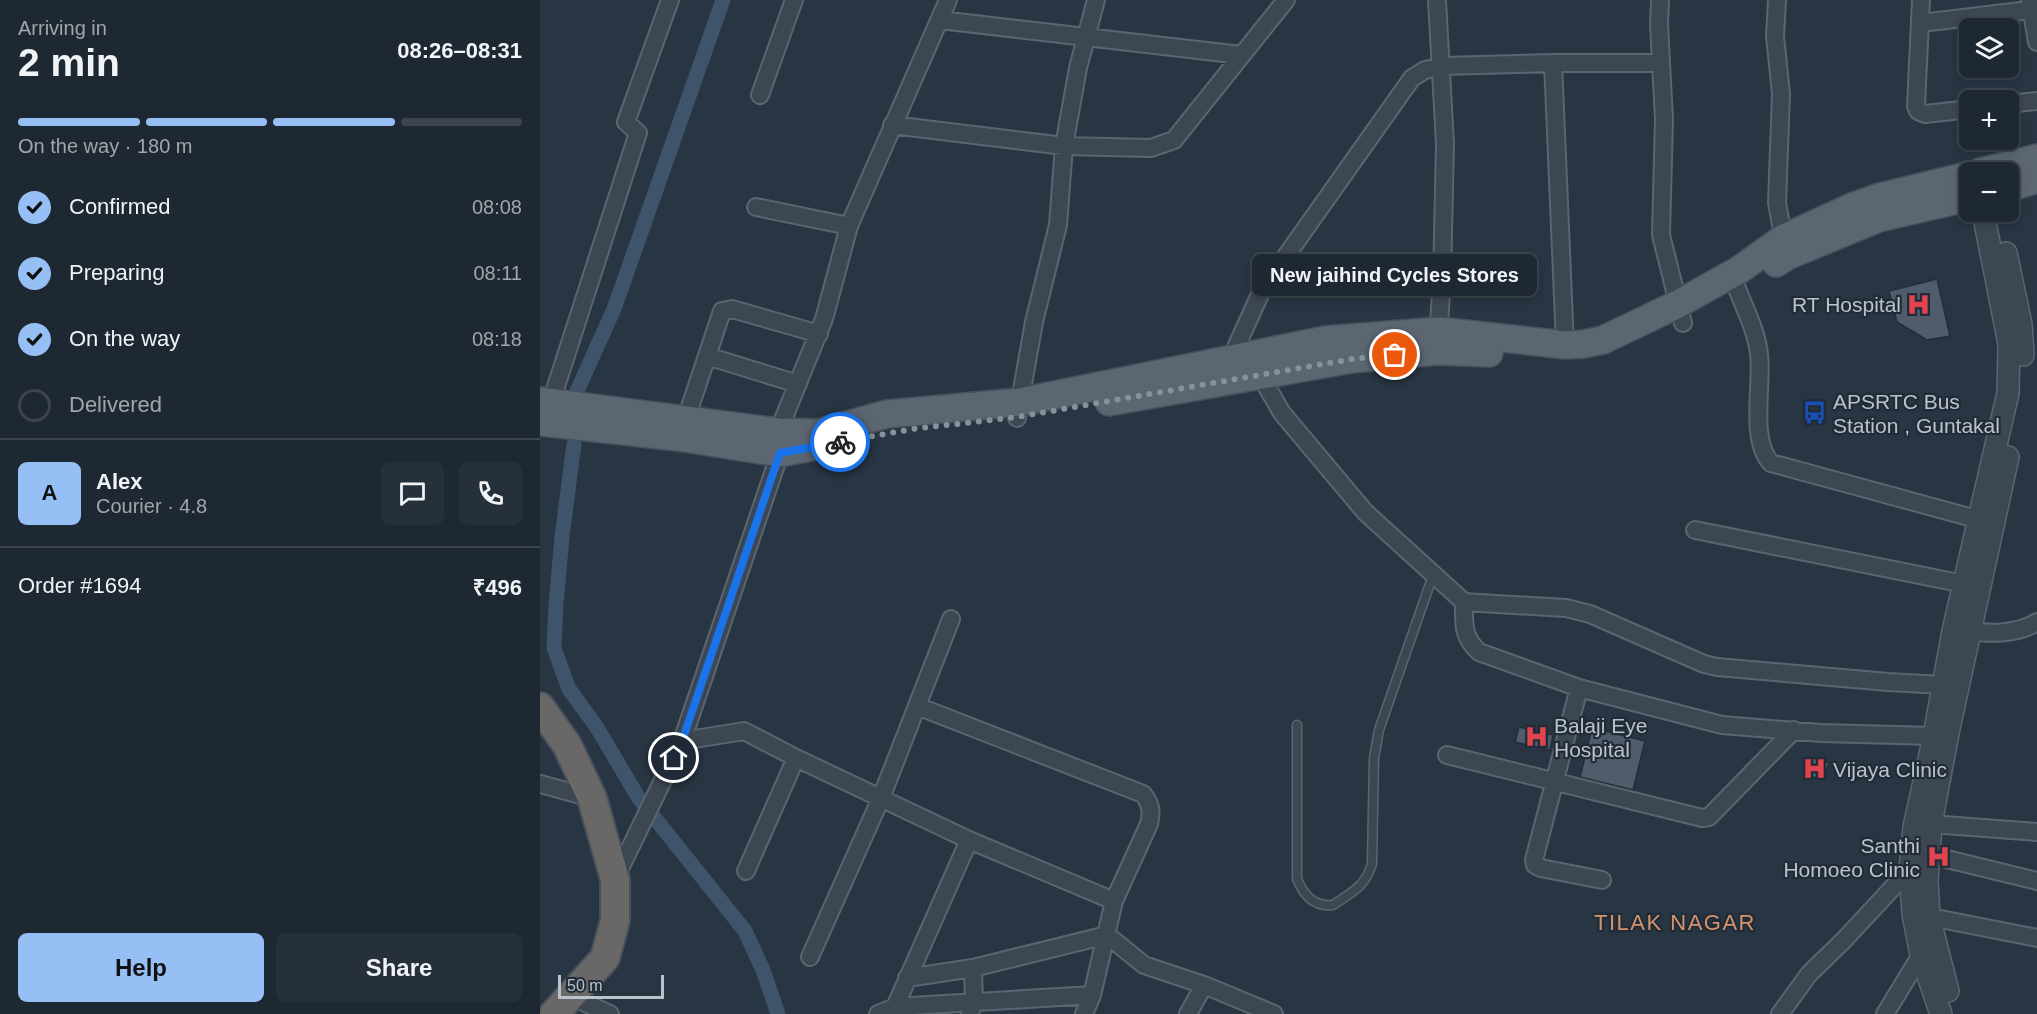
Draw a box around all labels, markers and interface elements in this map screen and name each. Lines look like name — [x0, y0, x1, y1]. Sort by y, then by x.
text: Arriving in — [18, 17, 107, 39]
map controls — [1959, 18, 2019, 222]
button: layers — [1959, 18, 2019, 78]
text: 08:26–08:31 — [397, 38, 522, 63]
text: 2 min — [18, 41, 120, 84]
button: + — [1959, 90, 2019, 150]
text: On the way · 180 m — [18, 135, 193, 157]
button: − — [1959, 162, 2019, 222]
icon: check — [18, 191, 51, 224]
text: Confirmed — [69, 194, 170, 219]
text: 08:08 — [472, 196, 522, 218]
callout: New jaihind Cycles Stores — [1252, 253, 1538, 295]
icon: check — [18, 257, 51, 290]
text: Preparing — [69, 260, 164, 285]
text: 08:11 — [473, 262, 522, 284]
text: New jaihind Cycles Stores — [1270, 264, 1519, 286]
hospital icon: RT Hospital — [1906, 291, 1932, 317]
place label: RT Hospital — [1792, 293, 1901, 316]
icon: check — [18, 323, 51, 356]
text: On the way — [69, 326, 180, 351]
text: 08:18 — [472, 328, 522, 350]
pin — [1369, 329, 1420, 380]
icon: bag — [1378, 338, 1411, 371]
place label: APSRTC Bus Station , Guntakal — [1833, 390, 2000, 437]
text: Delivered — [69, 392, 162, 417]
bus stop icon: APSRTC Bus Station , Guntakal — [1802, 400, 1828, 426]
courier — [810, 412, 870, 472]
icon: bike — [824, 426, 857, 459]
button: chat — [381, 462, 444, 525]
button: phone — [459, 462, 522, 525]
text: Alex — [96, 469, 142, 494]
text: A — [42, 480, 57, 505]
text: Courier · 4.8 — [96, 495, 207, 517]
text: Order #1694 — [18, 573, 142, 598]
text: ₹496 — [473, 575, 522, 600]
place label: Balaji Eye Hospital — [1554, 714, 1647, 761]
hospital icon: Balaji Eye Hospital — [1523, 724, 1549, 750]
pin — [648, 732, 699, 783]
icon: home — [657, 741, 690, 774]
hospital icon: Vijaya Clinic — [1802, 756, 1828, 782]
place label: Vijaya Clinic — [1833, 758, 1947, 781]
place label: Santhi Homoeo Clinic — [1783, 834, 1920, 881]
hospital icon: Santhi Homoeo Clinic — [1925, 844, 1951, 870]
district label: TILAK NAGAR — [1594, 910, 1756, 935]
button: Help — [18, 933, 264, 1002]
button: Share — [276, 933, 522, 1002]
scale bar — [558, 972, 664, 1000]
text: 50 m — [567, 977, 603, 994]

